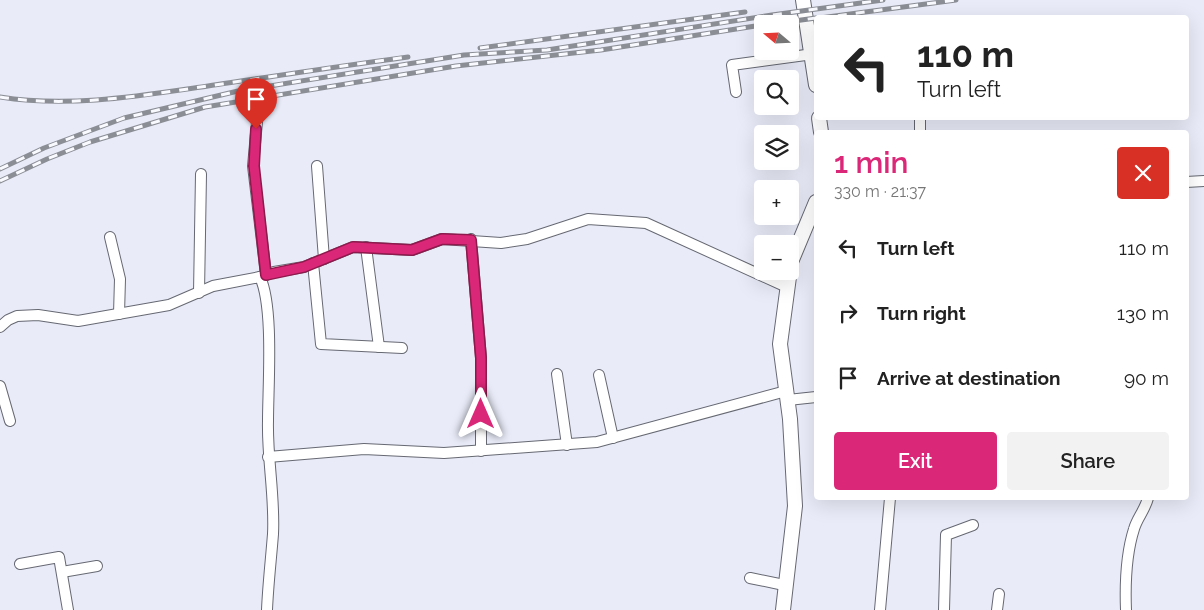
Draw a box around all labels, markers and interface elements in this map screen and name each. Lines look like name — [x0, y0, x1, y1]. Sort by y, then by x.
north arrow — [754, 15, 799, 60]
map controls — [754, 15, 799, 280]
text: 110 m — [917, 34, 1014, 75]
icon: left — [834, 35, 899, 100]
button: search — [754, 70, 799, 115]
text: Turn left — [917, 76, 1001, 102]
pin — [235, 78, 277, 129]
icon: arrive — [242, 85, 270, 113]
button: layers — [754, 125, 799, 170]
text: 1 min — [834, 145, 909, 180]
button: close — [1117, 147, 1169, 199]
button: + — [754, 180, 799, 225]
text: 330 m · 21:37 — [834, 182, 926, 201]
icon: left — [834, 234, 862, 262]
button: − — [754, 235, 799, 280]
text: Turn left — [877, 237, 954, 259]
text: 110 m — [1119, 237, 1169, 259]
icon: right — [834, 299, 862, 327]
text: Turn right — [877, 302, 966, 324]
text: 130 m — [1117, 302, 1169, 324]
icon: arrive — [834, 364, 862, 392]
text: Arrive at destination — [877, 367, 1061, 389]
text: 90 m — [1124, 367, 1169, 389]
position arrow — [454, 387, 506, 439]
button: Exit — [834, 432, 997, 490]
button: Share — [1007, 432, 1169, 490]

